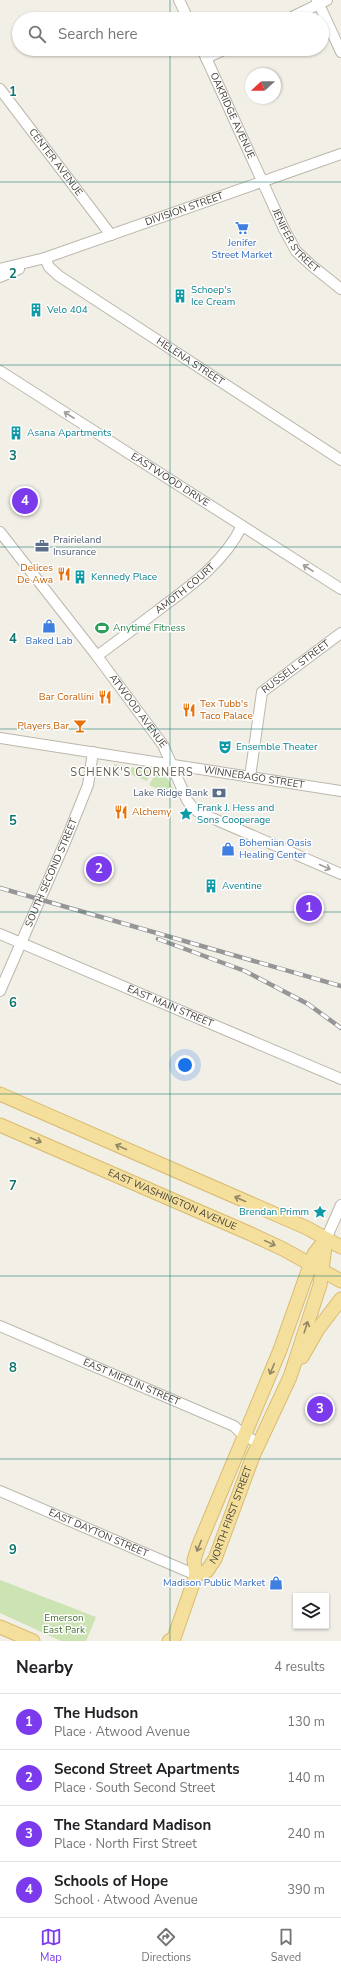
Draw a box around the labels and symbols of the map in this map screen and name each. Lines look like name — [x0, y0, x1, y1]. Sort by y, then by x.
north arrow — [245, 68, 281, 104]
street label: OAKRIDGE AVENUE — [207, 70, 258, 161]
text: 1 — [9, 83, 17, 101]
street label: CENTER AVENUE — [26, 126, 86, 199]
street label: DIVISION STREET — [143, 189, 225, 229]
street label: JENIFER STREET — [268, 205, 322, 276]
supermarket icon: Jenifer Street Market — [234, 220, 250, 236]
place label: Jenifer Street Market — [212, 236, 273, 262]
text: 2 — [9, 265, 17, 283]
place label: Schoep's Ice Cream — [191, 283, 235, 309]
building icon: Schoep's Ice Cream — [172, 288, 188, 304]
building icon: Velo 404 — [28, 302, 44, 318]
place label: Velo 404 — [46, 303, 88, 317]
street label: HELENA STREET — [154, 334, 227, 389]
one-way arrow — [64, 411, 75, 419]
building icon: Asana Apartments — [8, 425, 24, 441]
place label: Asana Apartments — [27, 426, 112, 440]
text: 3 — [9, 447, 17, 465]
street label: EASTWOOD DRIVE — [128, 449, 212, 510]
pin: 4 — [12, 486, 38, 516]
place label: Prairieland Insurance — [53, 533, 102, 559]
office icon: Prairieland Insurance — [34, 538, 50, 554]
street label: AMOTH COURT — [152, 560, 218, 617]
place label: Delices De Awa — [17, 561, 53, 587]
one-way arrow — [302, 564, 314, 572]
restaurant icon: Delices De Awa — [56, 566, 72, 582]
building icon: Kennedy Place — [72, 569, 88, 585]
place label: Kennedy Place — [91, 570, 157, 584]
shop icon: Baked Lab — [41, 618, 57, 634]
sports icon: Anytime Fitness — [94, 620, 110, 636]
place label: Anytime Fitness — [113, 621, 186, 635]
text: 4 — [9, 630, 17, 648]
place label: Baked Lab — [25, 634, 73, 648]
street label: RUSSELL STREET — [259, 637, 333, 697]
street label: ATWOOD AVENUE — [106, 671, 170, 751]
restaurant icon: Bar Corallini — [97, 689, 113, 705]
place label: Bar Corallini — [39, 690, 94, 704]
place label: Tex Tubb's Taco Palace — [200, 697, 253, 723]
restaurant icon: Tex Tubb's Taco Palace — [181, 702, 197, 718]
bar icon: Players Bar — [72, 718, 88, 734]
place label: Players Bar — [18, 719, 69, 733]
theatre icon: Ensemble Theater — [217, 739, 233, 755]
place label: Ensemble Theater — [236, 740, 318, 754]
street label: WINNEBAGO STREET — [203, 763, 305, 792]
district label: SCHENK'S CORNERS — [70, 765, 194, 780]
bank icon: Lake Ridge Bank — [211, 785, 227, 801]
place label: Lake Ridge Bank — [133, 786, 209, 800]
place label: Frank J. Hess and Sons Cooperage — [197, 801, 274, 827]
restaurant icon: Alchemy — [113, 804, 129, 820]
place label: Alchemy — [132, 805, 172, 819]
place icon: Frank J. Hess and Sons Cooperage — [178, 806, 194, 822]
text: 5 — [9, 812, 17, 830]
street label: SOUTH SECOND STREET — [22, 816, 81, 929]
place label: Bohemian Oasis Healing Center — [239, 836, 312, 862]
shop icon: Bohemian Oasis Healing Center — [220, 841, 236, 857]
pin: 2 — [86, 854, 112, 884]
one-way arrow — [319, 864, 331, 872]
building icon: Aventine — [203, 878, 219, 894]
place label: Aventine — [222, 879, 262, 893]
pin: 1 — [296, 893, 322, 923]
street label: EAST MAIN STREET — [125, 982, 215, 1031]
text: 6 — [9, 994, 17, 1012]
your location — [175, 1055, 195, 1075]
one-way arrow — [30, 1136, 42, 1144]
one-way arrow — [115, 1143, 127, 1150]
street label: EAST WASHINGTON AVENUE — [106, 1166, 239, 1234]
text: 7 — [9, 1177, 17, 1195]
one-way arrow — [234, 1195, 246, 1202]
place icon: Brendan Primm — [312, 1204, 328, 1220]
place label: Brendan Primm — [239, 1205, 309, 1219]
one-way arrow — [264, 1240, 276, 1247]
one-way arrow — [303, 1321, 310, 1334]
street label: EAST MIFFLIN STREET — [81, 1355, 182, 1409]
text: 8 — [9, 1359, 17, 1377]
one-way arrow — [267, 1362, 275, 1374]
pin: 3 — [307, 1394, 333, 1424]
street label: NORTH FIRST STREET — [206, 1464, 256, 1567]
street label: EAST DAYTON STREET — [46, 1506, 150, 1561]
one-way arrow — [194, 1540, 202, 1552]
text: 9 — [9, 1541, 17, 1559]
shop icon: Madison Public Market — [268, 1575, 284, 1591]
place label: Madison Public Market — [163, 1576, 265, 1590]
park label: Emerson East Park — [43, 1611, 86, 1637]

